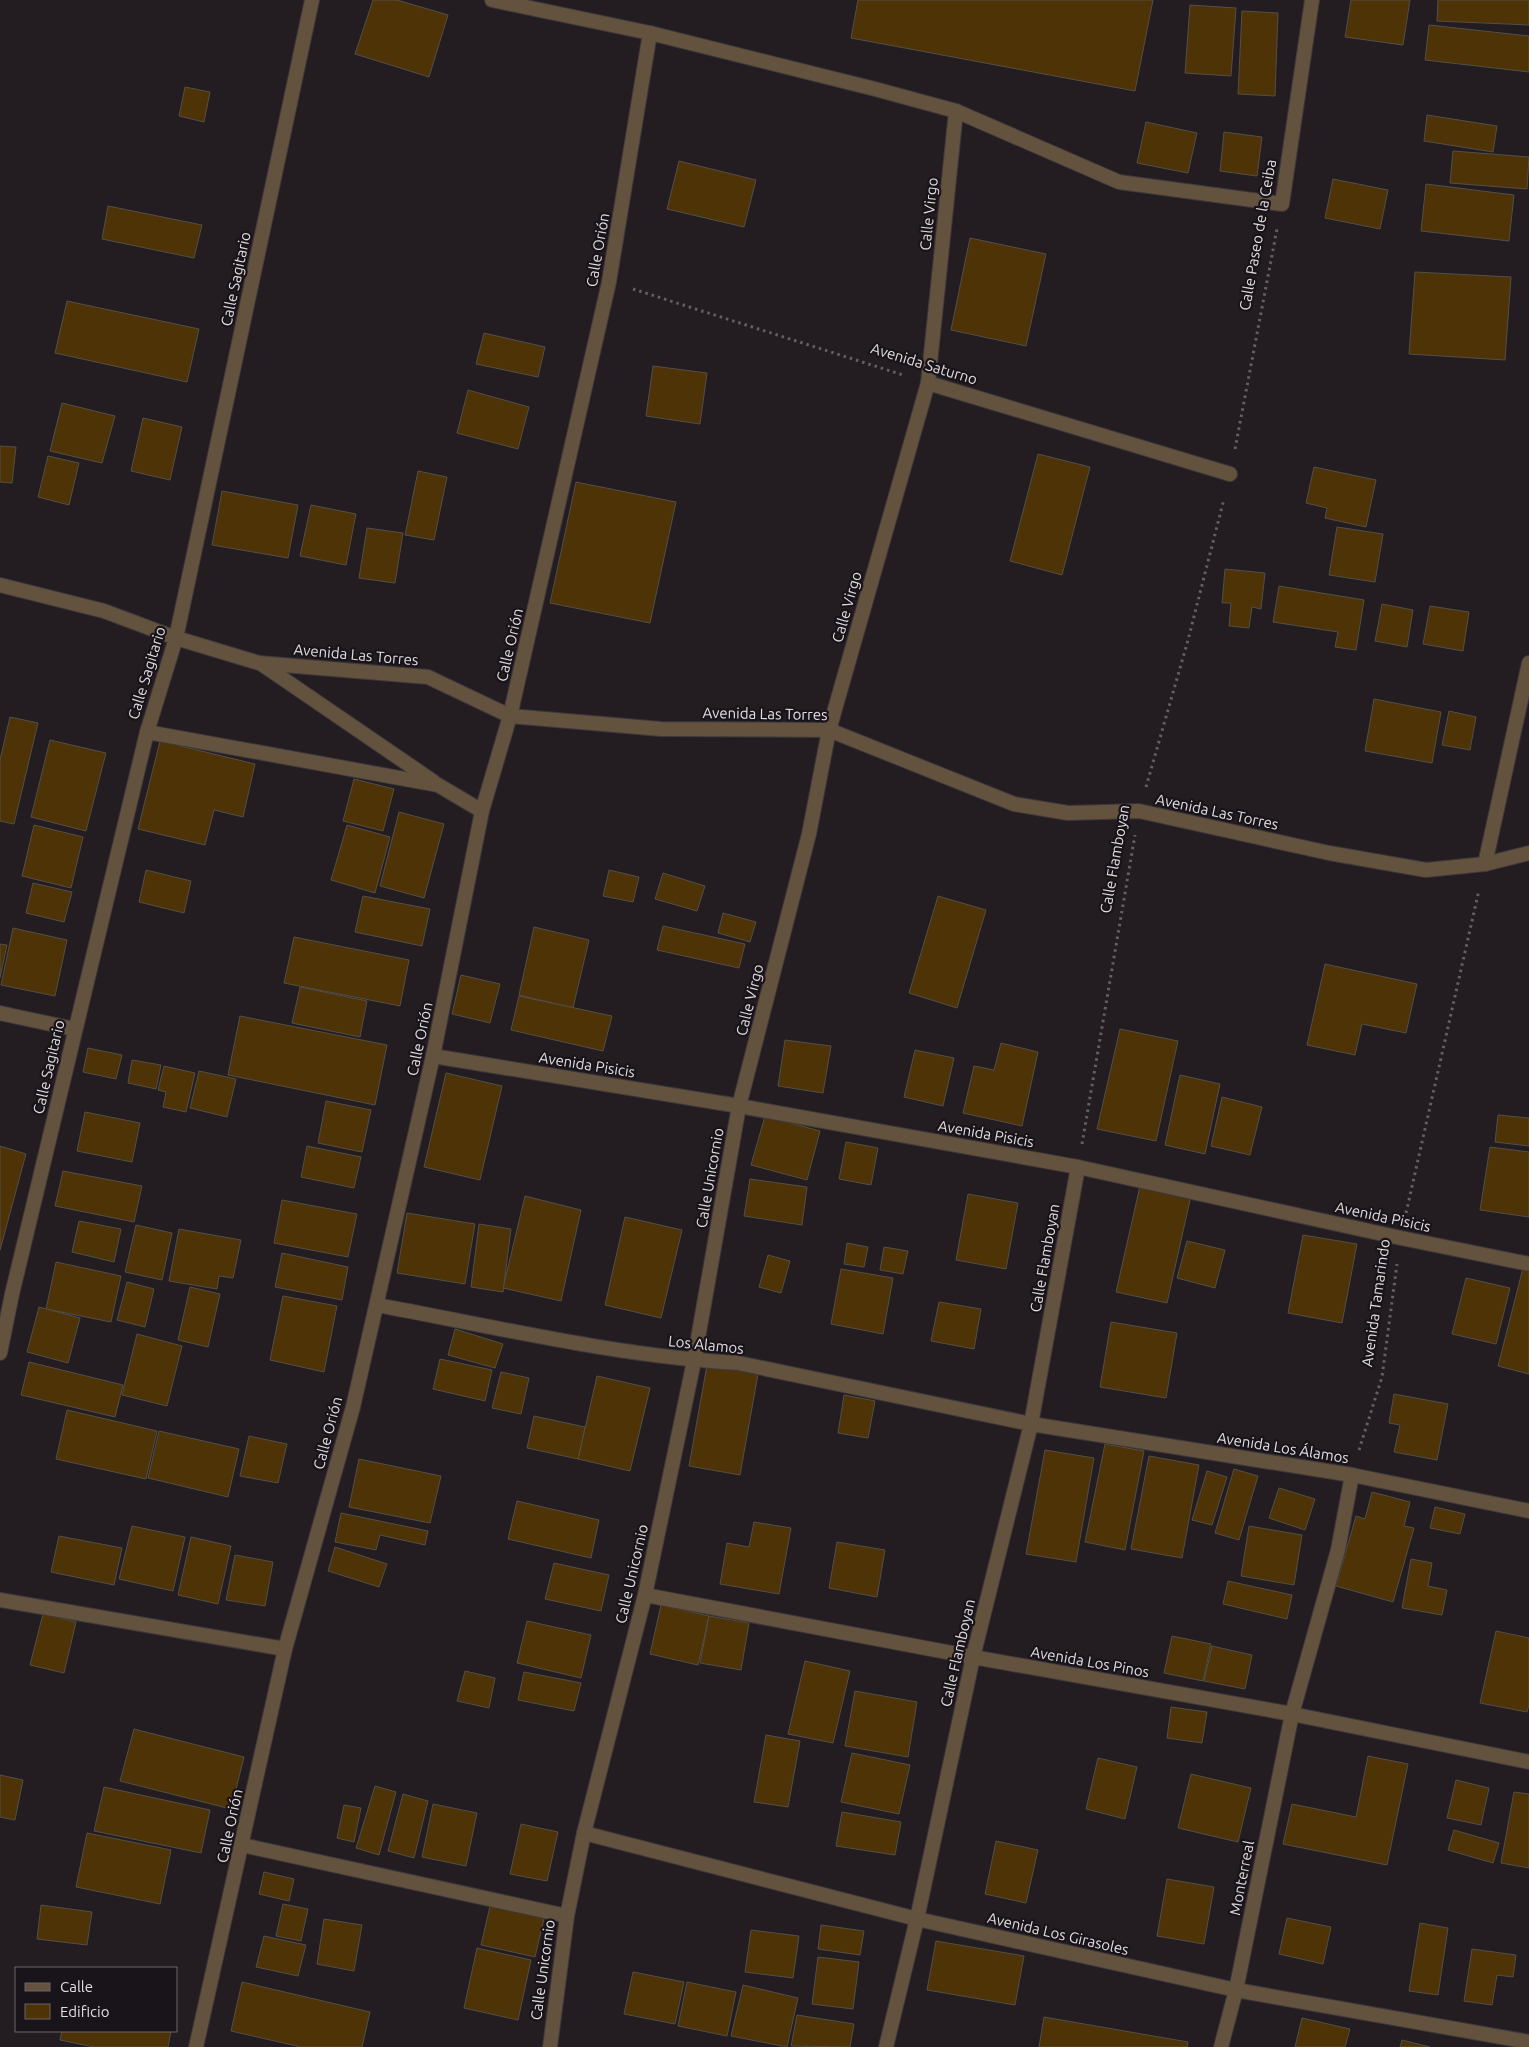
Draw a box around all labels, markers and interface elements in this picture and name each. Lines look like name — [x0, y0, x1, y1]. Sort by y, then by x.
street label: Calle Paseo de la Ceiba — [1236, 158, 1279, 312]
street label: Calle Virgo — [916, 177, 941, 251]
street label: Calle Orión — [583, 212, 612, 288]
street label: Calle Sagitario — [217, 230, 254, 328]
street label: Avenida Saturno — [869, 339, 979, 388]
street label: Calle Virgo — [828, 569, 865, 644]
street label: Calle Orión — [493, 607, 526, 683]
street label: Calle Sagitario — [124, 624, 169, 721]
street label: Avenida Las Torres — [293, 641, 419, 668]
street label: Avenida Las Torres — [702, 704, 828, 723]
street label: Avenida Las Torres — [1154, 790, 1280, 833]
street label: Calle Flamboyan — [1097, 803, 1132, 915]
street label: Calle Virgo — [732, 962, 767, 1037]
street label: Calle Orión — [403, 1001, 436, 1077]
street label: Calle Sagitario — [29, 1018, 68, 1116]
street label: Avenida Pisicis — [538, 1049, 636, 1081]
street label: Avenida Pisicis — [937, 1117, 1035, 1150]
street label: Calle Unicornio — [692, 1127, 727, 1229]
street label: Avenida Pisicis — [1334, 1198, 1432, 1235]
street label: Calle Flamboyan — [1027, 1202, 1062, 1314]
street label: Avenida Tamarindo — [1358, 1238, 1393, 1368]
street label: Los Alamos — [667, 1332, 745, 1357]
street label: Calle Orión — [310, 1395, 345, 1471]
street label: Avenida Los Álamos — [1216, 1429, 1350, 1466]
street label: Calle Unicornio — [612, 1523, 651, 1625]
street label: Calle Flamboyan — [937, 1597, 978, 1708]
street label: Avenida Los Pinos — [1029, 1643, 1151, 1680]
street label: Calle Orión — [213, 1788, 246, 1864]
street label: Monterreal — [1226, 1839, 1257, 1917]
street label: Avenida Los Girasoles — [986, 1909, 1130, 1958]
street label: Calle Unicornio — [527, 1919, 558, 2021]
legend — [15, 1967, 178, 2032]
text: Calle — [60, 1978, 93, 1995]
text: Edificio — [60, 2003, 109, 2020]

